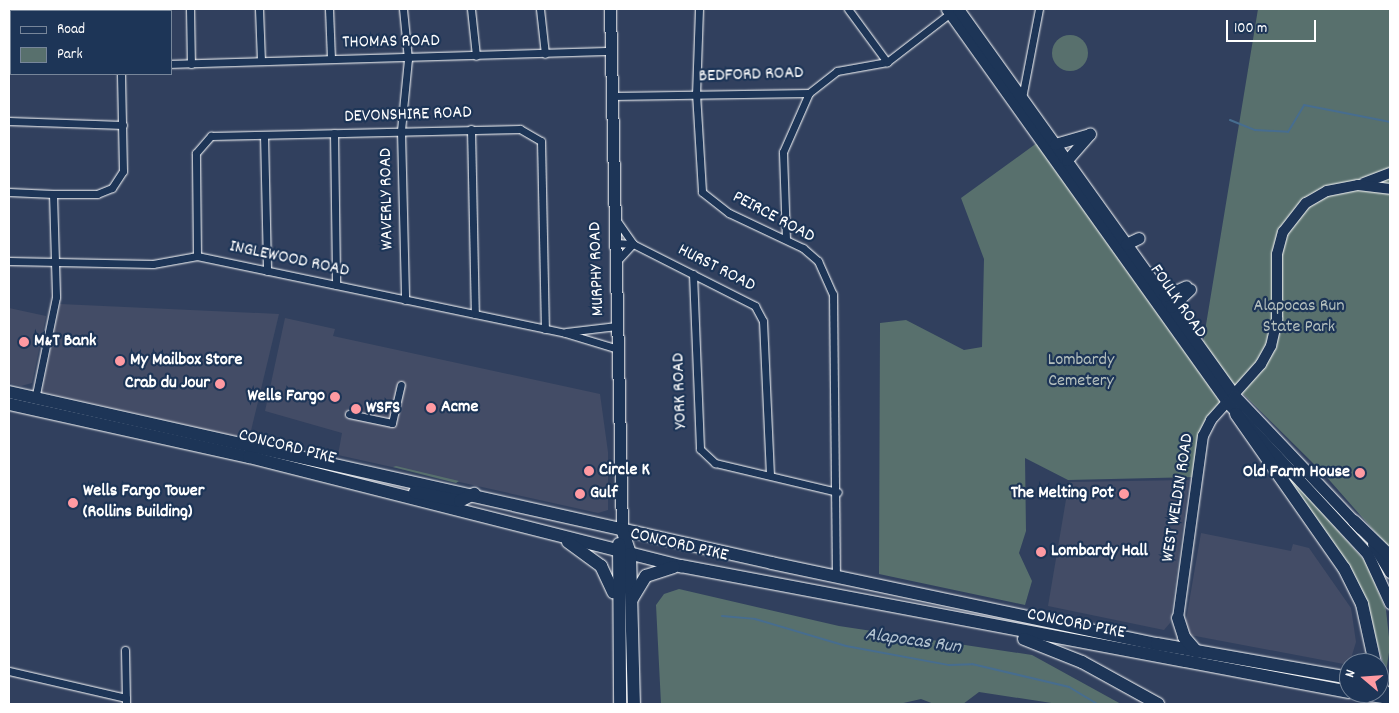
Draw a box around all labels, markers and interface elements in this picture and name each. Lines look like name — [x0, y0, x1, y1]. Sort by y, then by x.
legend — [10, 10, 172, 75]
scale bar — [1229, 10, 1319, 42]
text: 100 m — [1234, 18, 1267, 40]
text: Road — [57, 19, 85, 41]
street label: THOMAS ROAD — [342, 31, 440, 55]
text: Park — [57, 44, 83, 66]
street label: BEDFORD ROAD — [698, 63, 804, 89]
street label: DEVONSHIRE ROAD — [344, 103, 472, 129]
street label: WAVERLY ROAD — [376, 148, 400, 250]
street label: PEIRCE ROAD — [728, 187, 818, 249]
street label: MURPHY ROAD — [586, 222, 610, 316]
street label: INGLEWOOD ROAD — [227, 237, 351, 283]
street label: HURST ROAD — [674, 240, 758, 298]
street label: FOULK ROAD — [1144, 261, 1210, 343]
park label: Alapocas Run State Park — [1253, 297, 1345, 340]
place label: M&T Bank — [34, 331, 96, 353]
marker: M&T Bank — [18, 336, 30, 348]
place label: My Mailbox Store — [130, 350, 242, 372]
park label: Lombardy Cemetery — [1048, 351, 1114, 394]
street label: YORK ROAD — [669, 352, 693, 430]
marker: My Mailbox Store — [114, 355, 126, 367]
place label: Crab du Jour — [125, 373, 210, 395]
marker: Crab du Jour — [214, 378, 226, 390]
place label: Wells Fargo — [247, 386, 325, 408]
marker: Wells Fargo — [329, 391, 341, 403]
place label: Acme — [441, 397, 478, 419]
place label: WSFS — [366, 398, 400, 420]
marker: Acme — [425, 402, 437, 414]
marker: WSFS — [350, 403, 362, 415]
street label: CONCORD PIKE — [236, 425, 338, 471]
street label: WEST WELDIN ROAD — [1158, 432, 1200, 564]
place label: Circle K — [599, 460, 650, 482]
place label: Old Farm House — [1243, 462, 1350, 484]
marker: Circle K — [583, 465, 595, 477]
marker: Old Farm House — [1354, 467, 1366, 479]
place label: Wells Fargo Tower (Rollins Building) — [83, 482, 204, 524]
place label: Gulf — [590, 483, 617, 505]
place label: The Melting Pot — [1011, 483, 1114, 505]
marker: Gulf — [574, 488, 586, 500]
marker: The Melting Pot — [1118, 488, 1130, 500]
marker: Wells Fargo Tower (Rollins Building) — [67, 497, 79, 509]
street label: CONCORD PIKE — [628, 524, 730, 568]
place label: Lombardy Hall — [1051, 541, 1148, 563]
marker: Lombardy Hall — [1035, 546, 1047, 558]
street label: CONCORD PIKE — [1025, 605, 1127, 645]
water label: Alapocas Run — [864, 624, 962, 660]
north arrow — [1339, 653, 1389, 703]
text: N — [1340, 667, 1361, 680]

